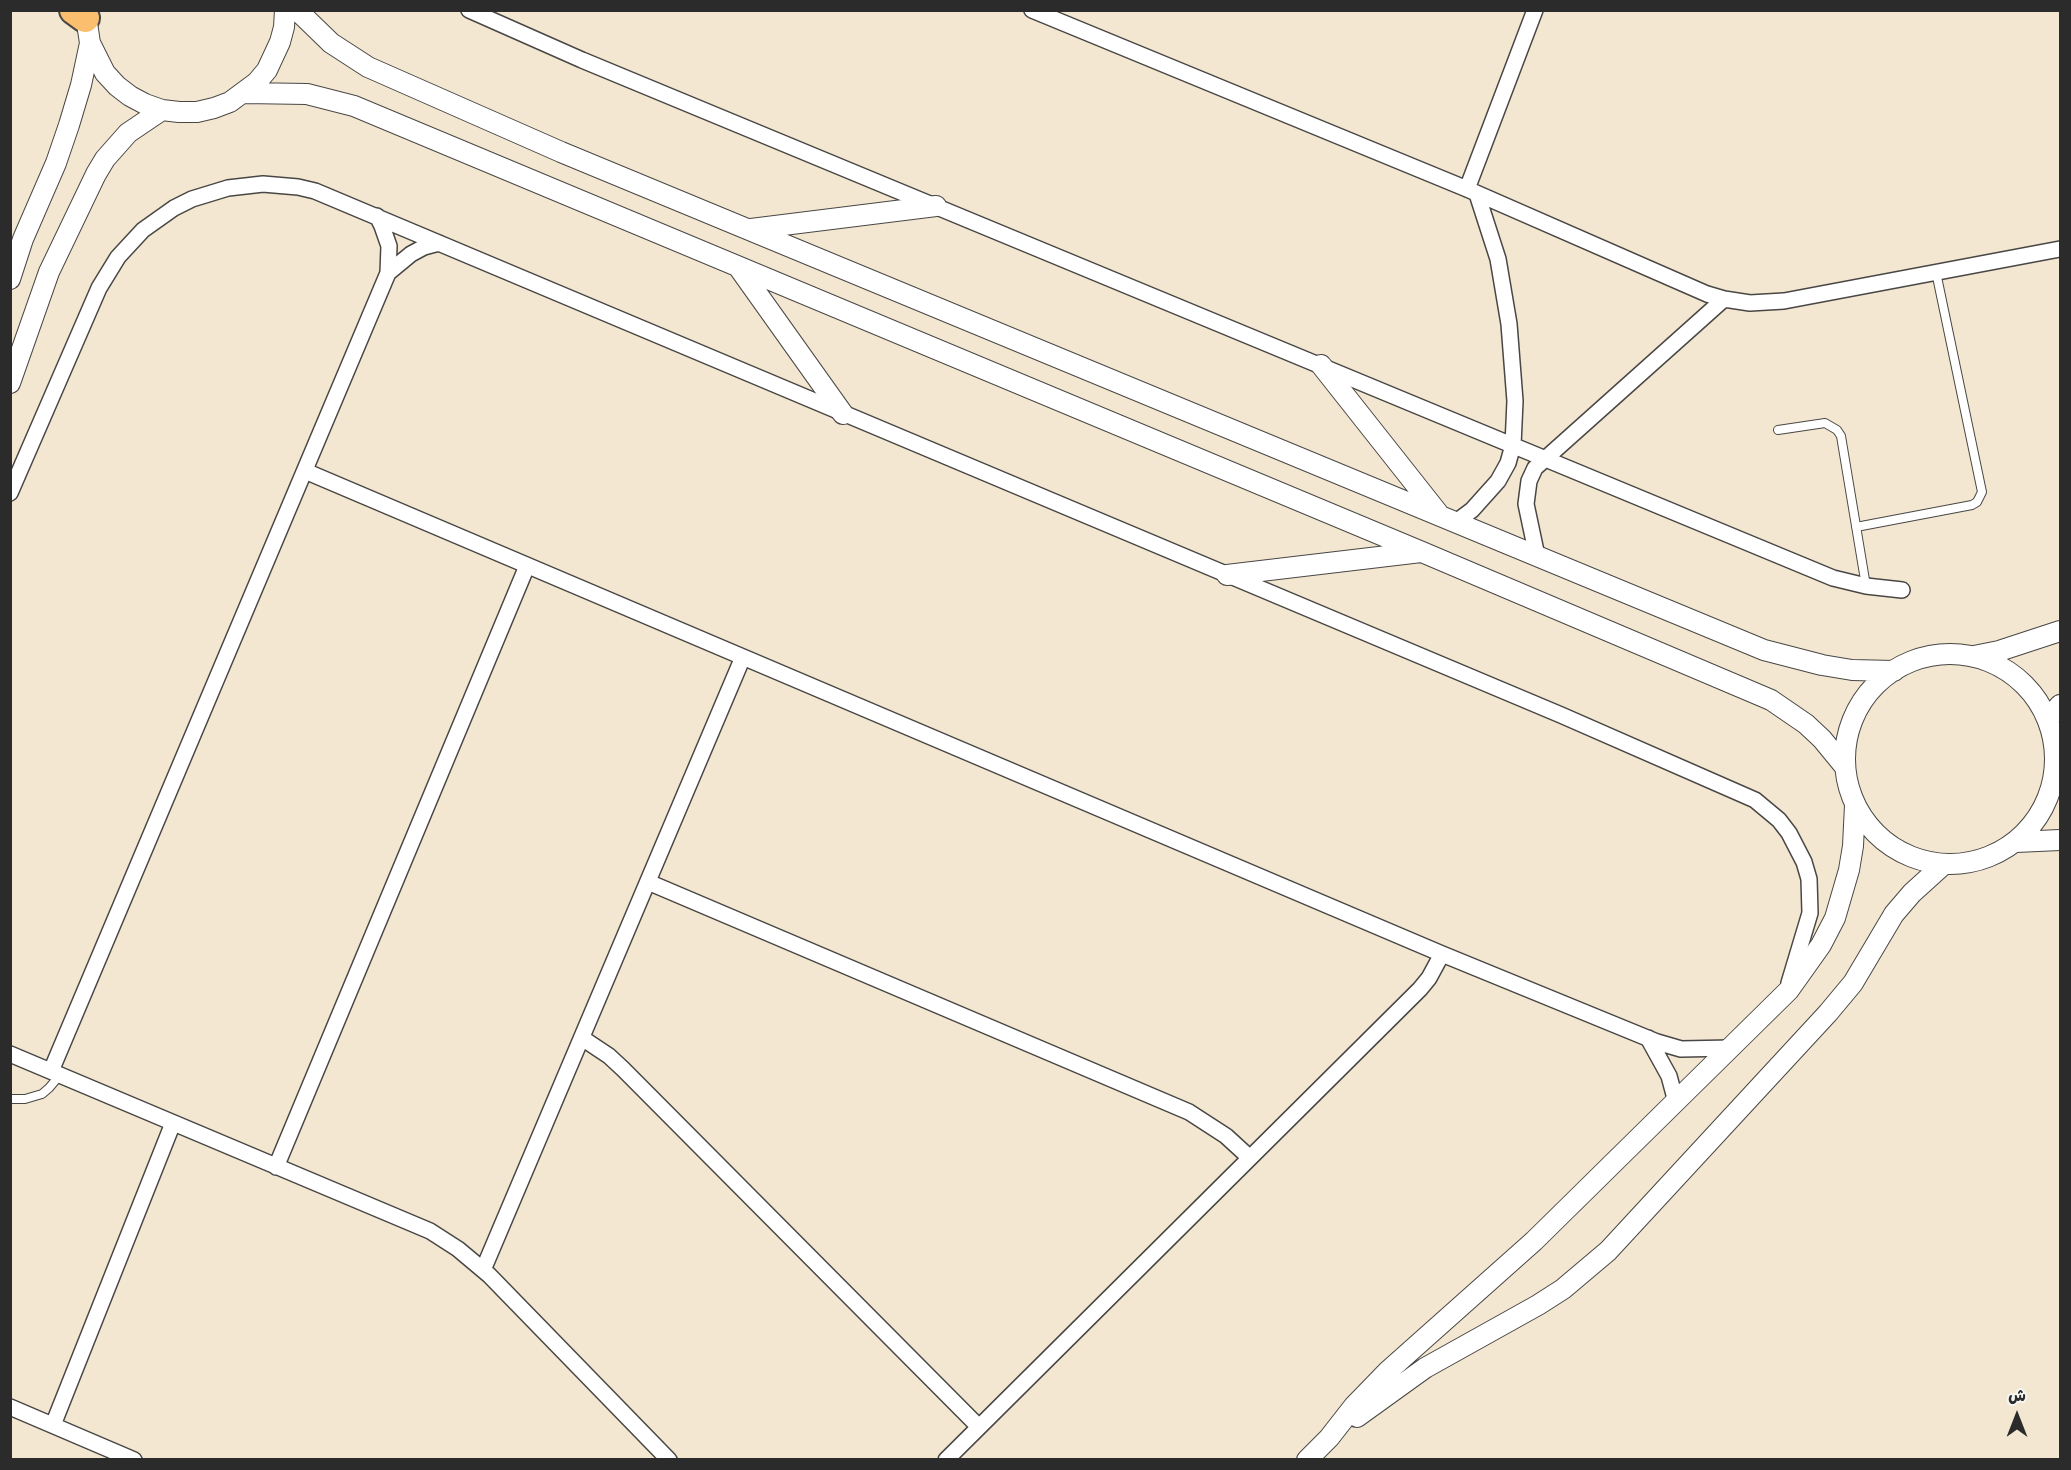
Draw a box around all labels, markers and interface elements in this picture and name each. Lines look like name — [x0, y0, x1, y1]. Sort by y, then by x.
north arrow — [1987, 1386, 2047, 1446]
text: ش — [2008, 1386, 2026, 1409]

